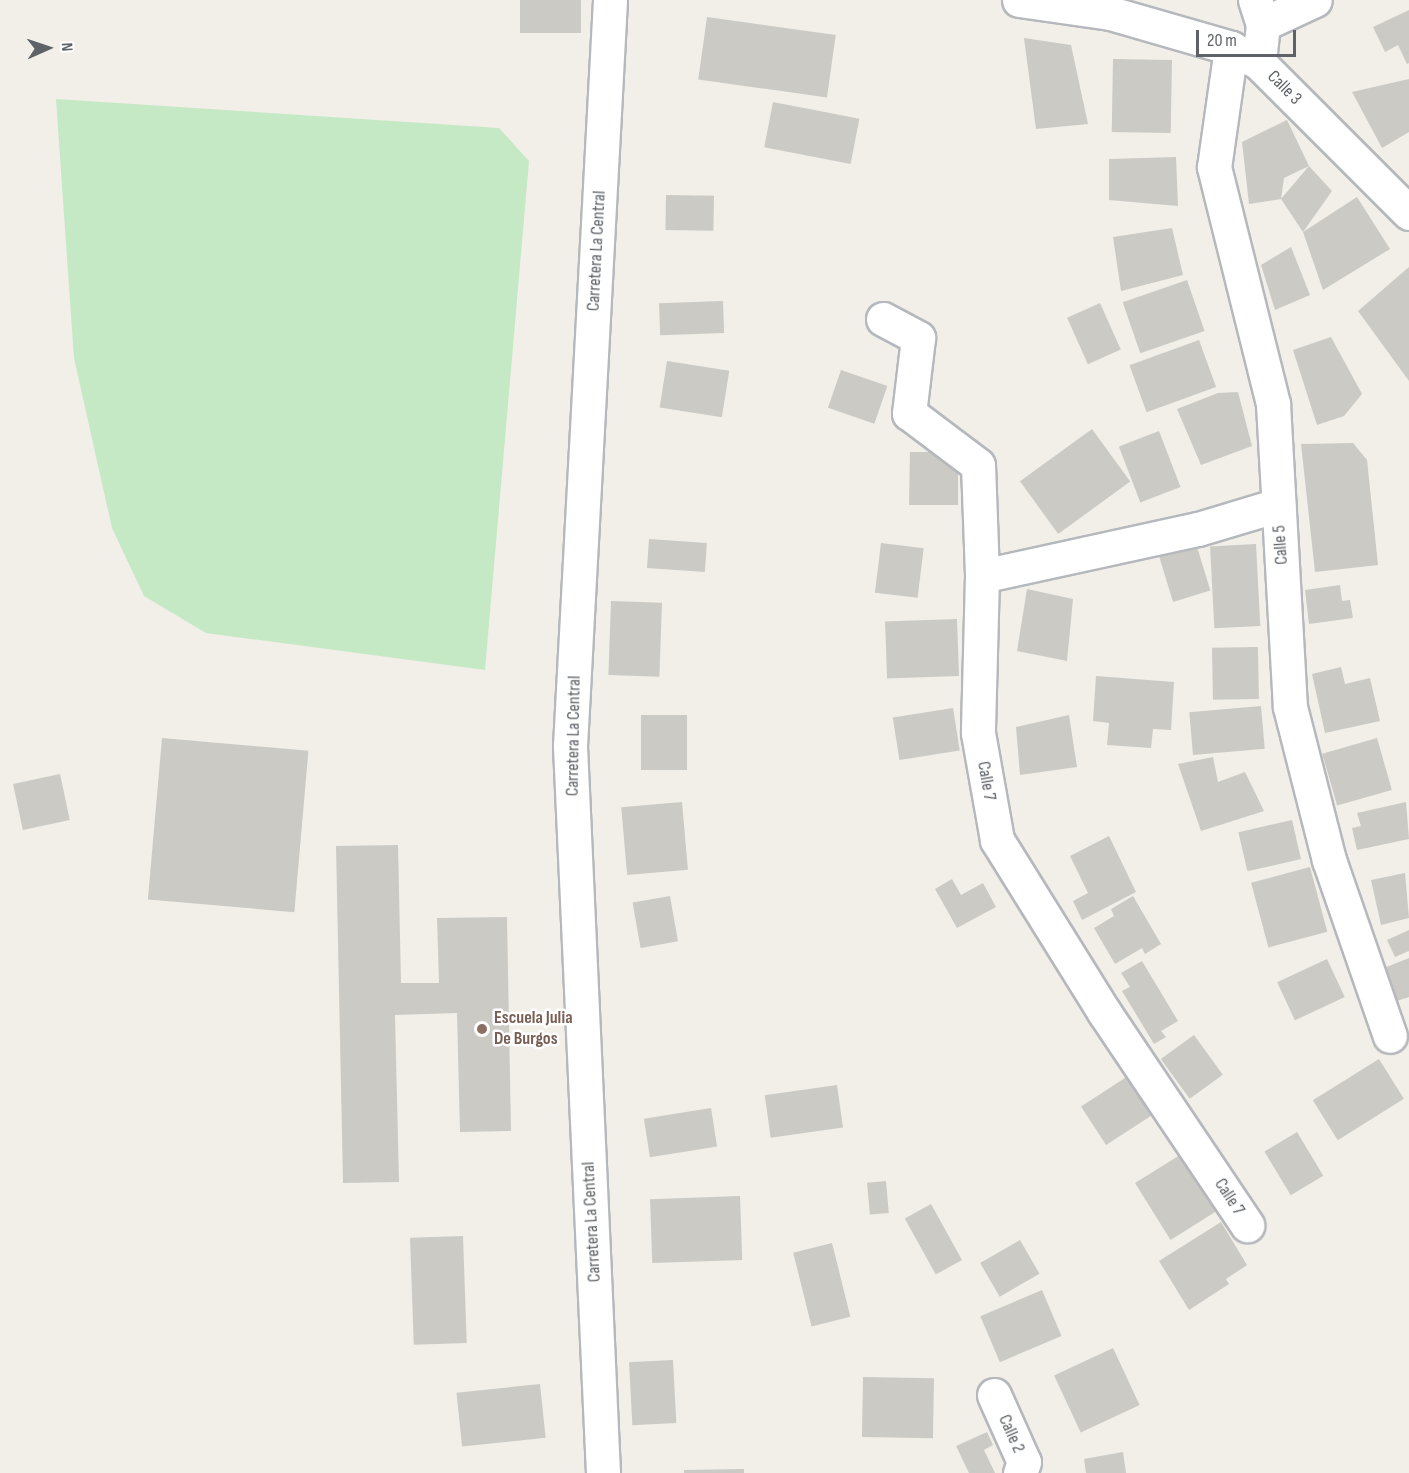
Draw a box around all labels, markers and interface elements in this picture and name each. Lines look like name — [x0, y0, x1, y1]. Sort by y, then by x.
north arrow — [18, 18, 78, 78]
scale bar — [1199, 18, 1300, 56]
text: 20 m — [1207, 30, 1237, 51]
text: N — [57, 42, 76, 52]
street label: Calle 3 — [1262, 66, 1306, 110]
street label: Carretera La Central — [583, 190, 611, 312]
street label: Calle 5 — [1269, 525, 1293, 565]
street label: Carretera La Central — [562, 676, 586, 796]
street label: Calle 7 — [972, 760, 1000, 802]
place label: Escuela Julia De Burgos — [494, 1008, 573, 1050]
marker: Escuela Julia De Burgos — [475, 1022, 489, 1036]
street label: Carretera La Central — [578, 1161, 606, 1283]
street label: Calle 7 — [1209, 1175, 1249, 1219]
street label: Calle 2 — [993, 1412, 1029, 1456]

